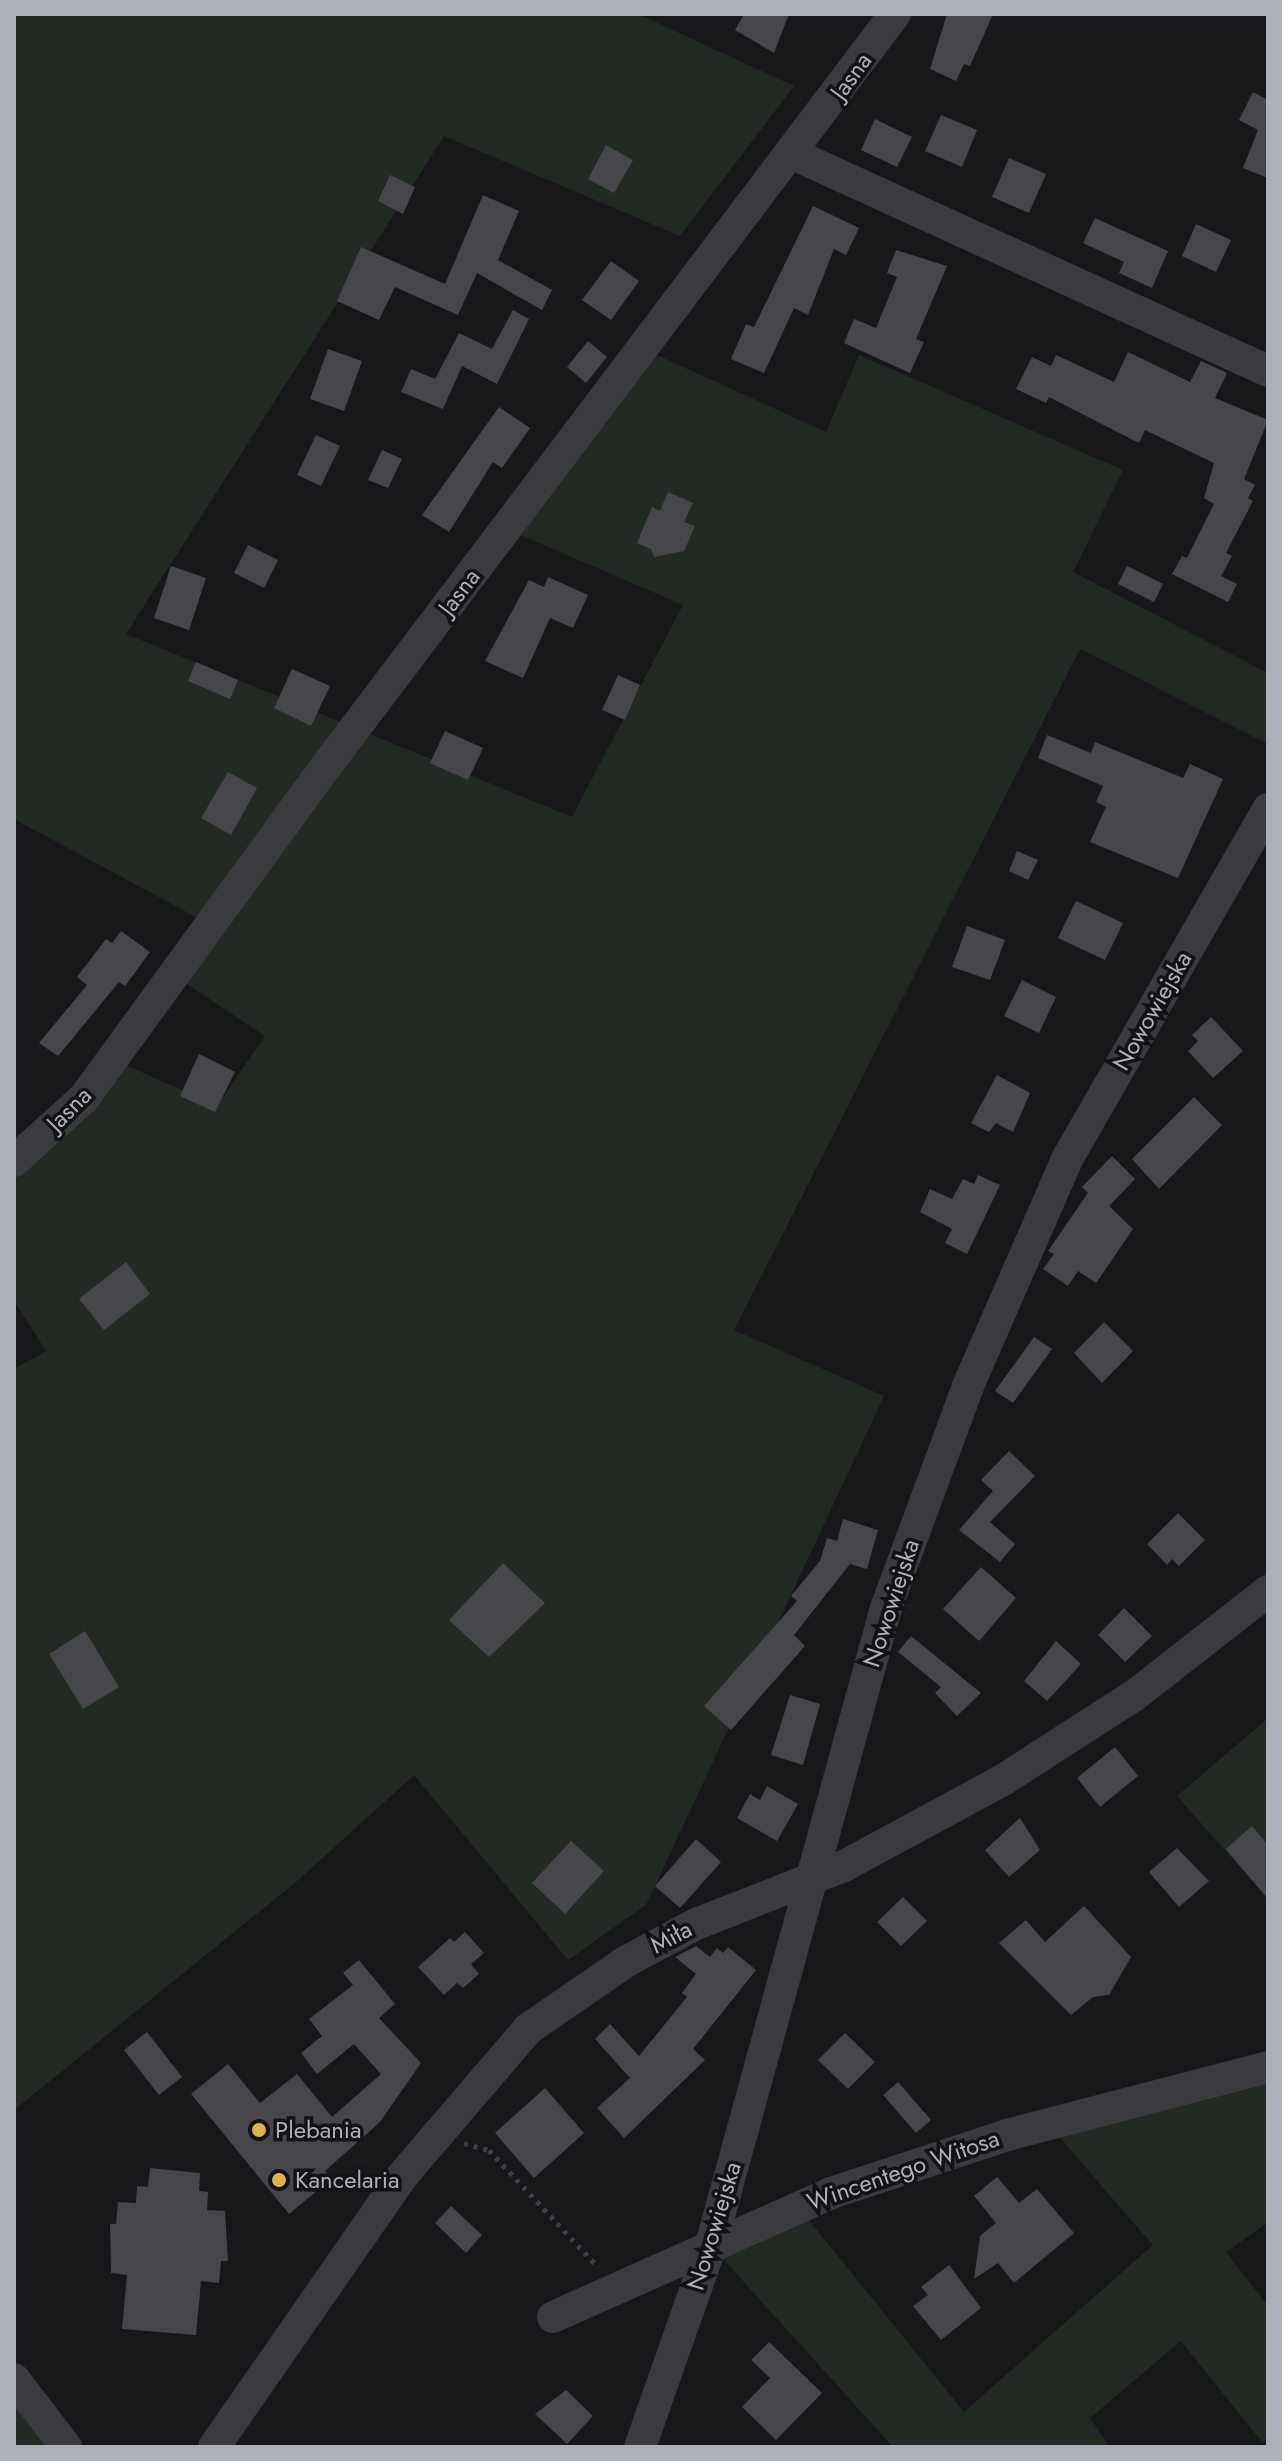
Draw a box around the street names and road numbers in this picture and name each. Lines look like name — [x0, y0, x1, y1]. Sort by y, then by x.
street label: Jasna — [824, 47, 878, 105]
street label: Jasna — [432, 563, 486, 621]
street label: Nowowiejska — [1106, 946, 1198, 1076]
street label: Jasna — [41, 1081, 97, 1137]
street label: Nowowiejska — [857, 1535, 925, 1671]
street label: Miła — [645, 1914, 697, 1960]
street label: Wincentego Witosa — [803, 2124, 1003, 2216]
street label: Nowowiejska — [681, 2158, 747, 2294]

